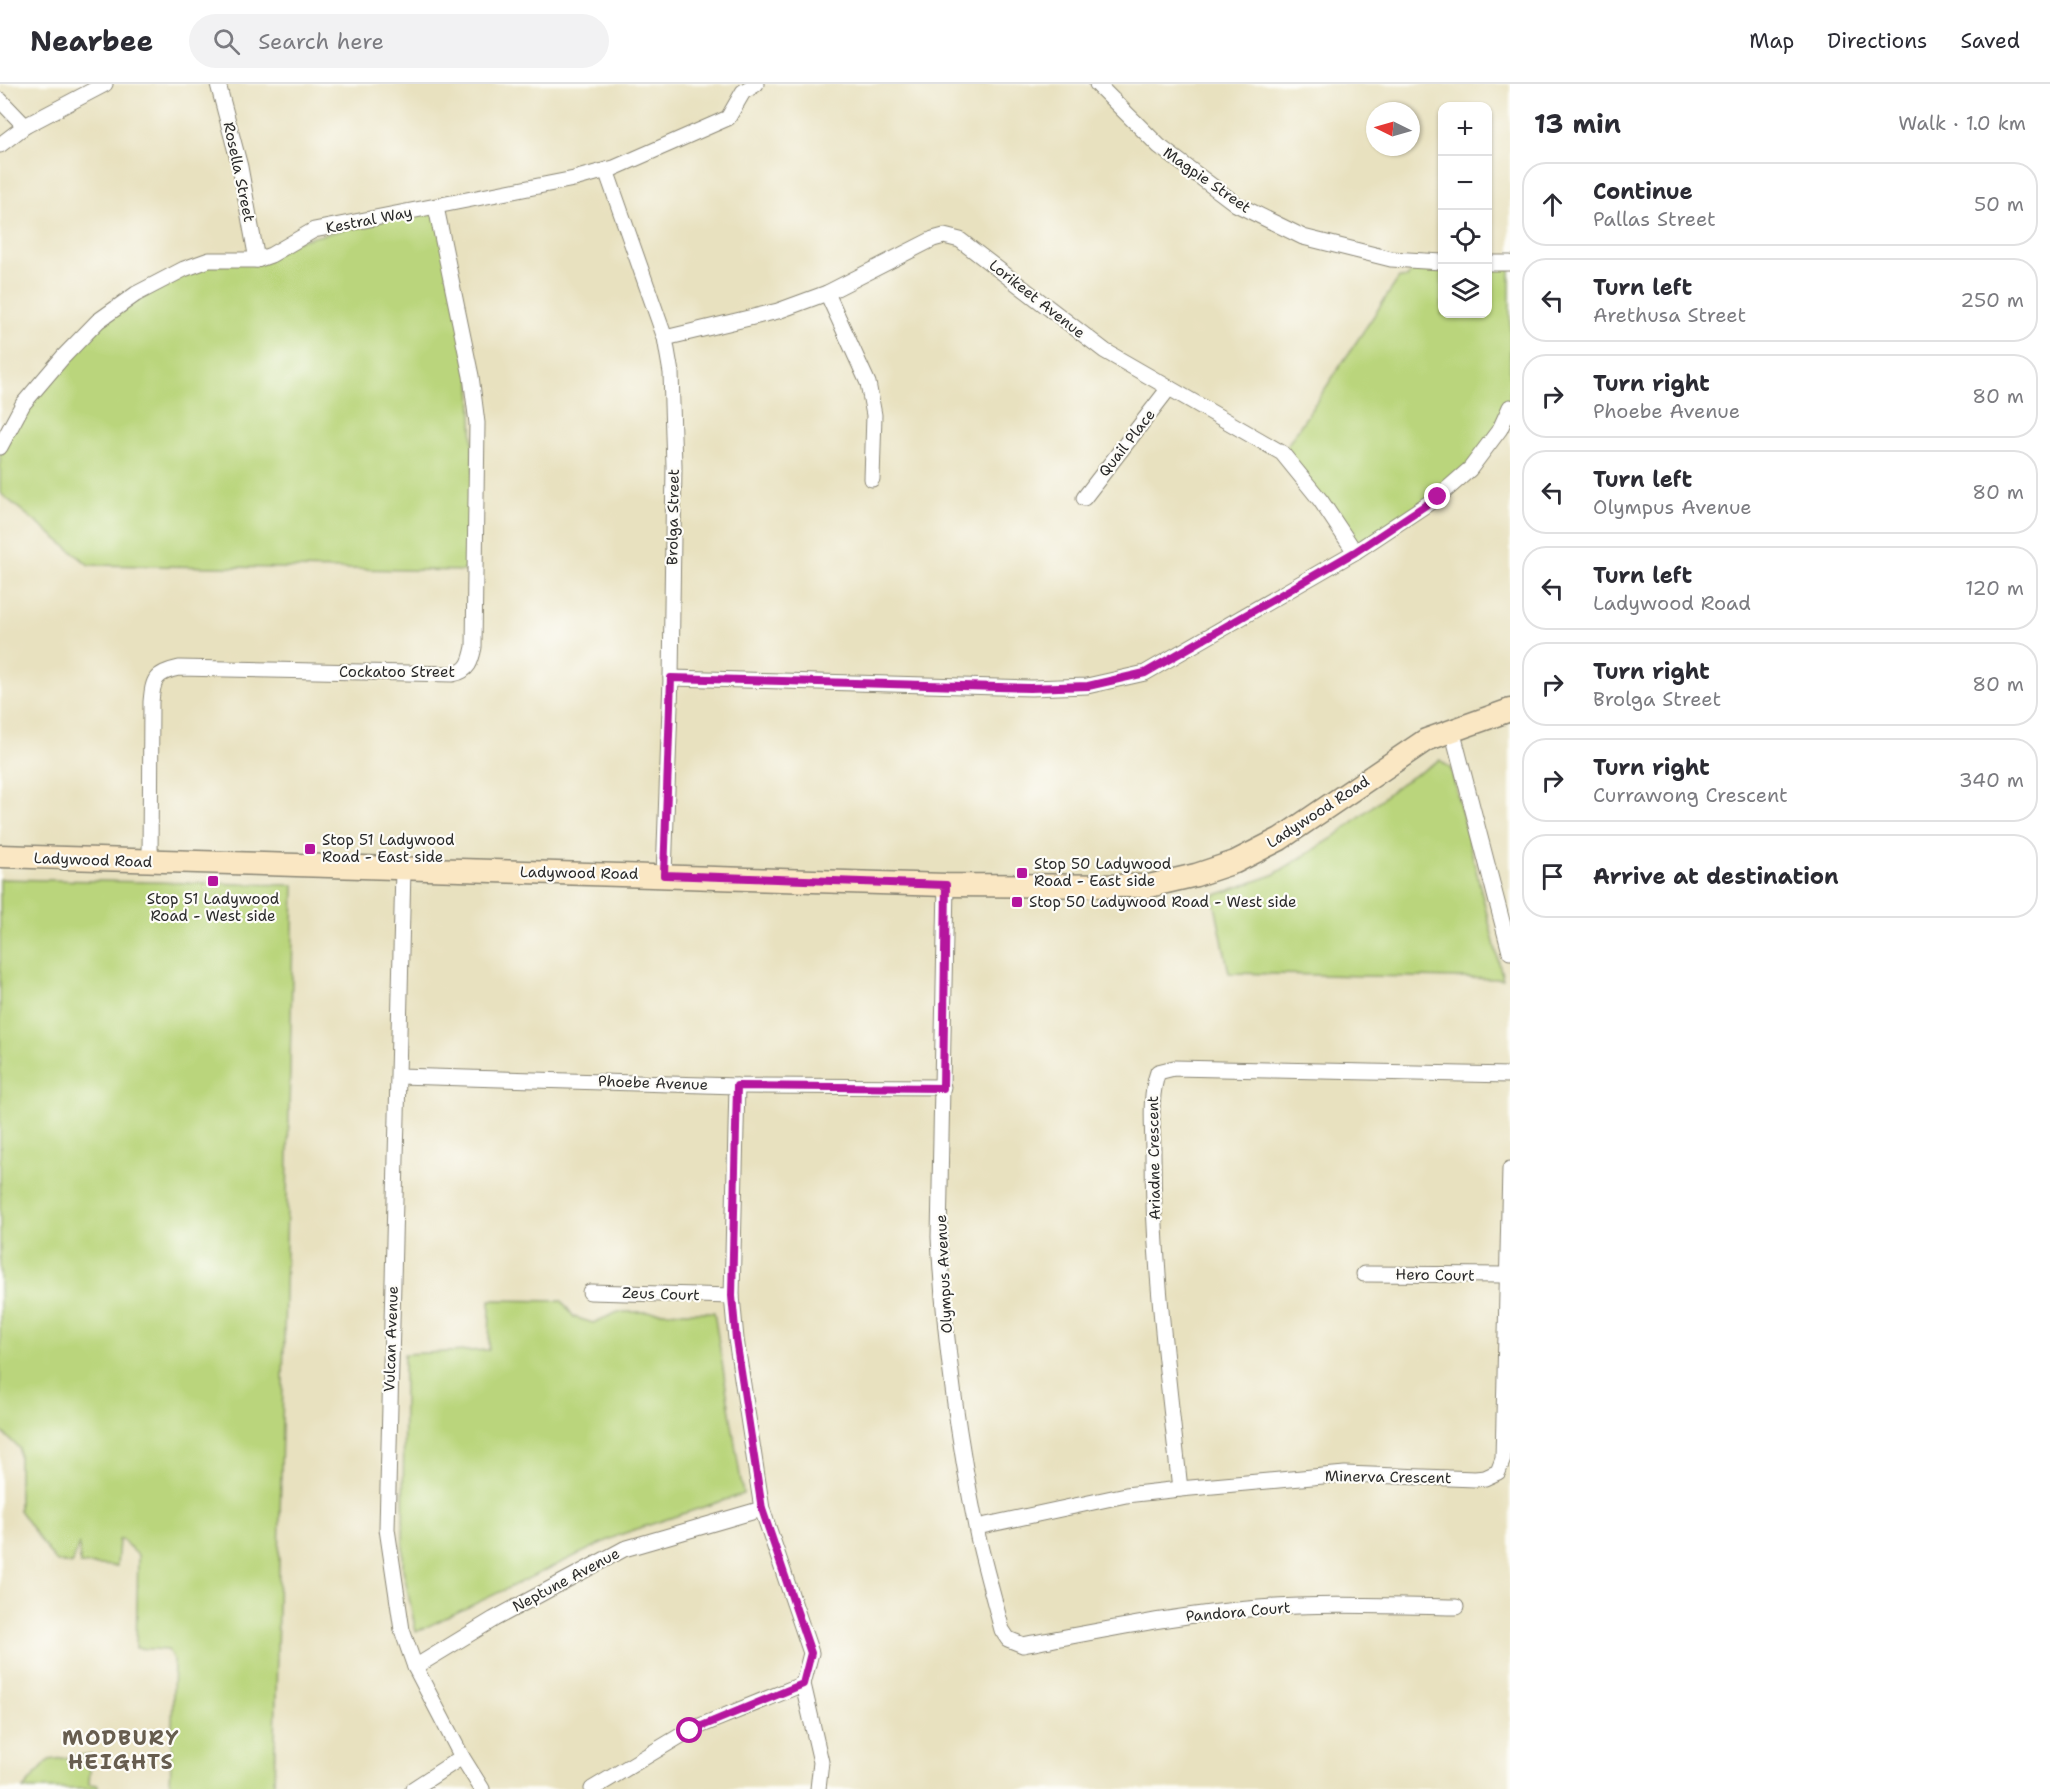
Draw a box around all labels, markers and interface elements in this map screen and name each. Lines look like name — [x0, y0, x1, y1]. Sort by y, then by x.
search box — [189, 14, 609, 68]
text: Nearbee — [30, 22, 153, 60]
icon: search — [210, 25, 243, 58]
text: Search here — [258, 27, 384, 56]
text: Map — [1749, 27, 1794, 55]
text: Directions — [1827, 27, 1927, 55]
text: Saved — [1960, 27, 2020, 55]
north arrow — [1366, 102, 1420, 156]
map controls — [1438, 102, 1492, 318]
button: + — [1438, 102, 1492, 156]
text: 13 min — [1534, 106, 1621, 141]
text: Walk · 1.0 km — [1898, 110, 2026, 136]
street label: Rosella Street — [219, 120, 259, 224]
street label: Magpie Street — [1159, 142, 1255, 218]
button: − — [1438, 156, 1492, 210]
text: Continue — [1593, 177, 1693, 206]
icon: ahead — [1536, 188, 1569, 221]
text: 50 m — [1974, 191, 2024, 217]
street label: Kestral Way — [324, 202, 414, 238]
text: Pallas Street — [1593, 206, 1716, 232]
button: locate — [1438, 210, 1492, 264]
street label: Lorikeet Avenue — [985, 255, 1089, 343]
button: layers — [1438, 264, 1492, 318]
text: Turn left — [1593, 273, 1692, 302]
icon: left — [1536, 284, 1569, 317]
text: 250 m — [1960, 287, 2024, 313]
text: Arethusa Street — [1593, 302, 1746, 328]
text: Turn right — [1593, 369, 1710, 398]
icon: right — [1536, 380, 1569, 413]
text: 80 m — [1972, 383, 2024, 409]
text: Phoebe Avenue — [1593, 398, 1740, 424]
street label: Quail Place — [1094, 405, 1160, 481]
text: Turn left — [1593, 465, 1692, 494]
street label: Brolga Street — [662, 469, 684, 565]
icon: left — [1536, 476, 1569, 509]
text: 80 m — [1972, 479, 2024, 505]
route end — [1424, 483, 1450, 509]
text: Olympus Avenue — [1593, 494, 1752, 520]
text: Turn left — [1593, 561, 1692, 590]
icon: left — [1536, 572, 1569, 605]
text: 120 m — [1965, 575, 2024, 601]
text: Ladywood Road — [1593, 590, 1751, 616]
text: Turn right — [1593, 657, 1710, 686]
street label: Cockatoo Street — [339, 662, 455, 682]
icon: right — [1536, 668, 1569, 701]
text: 80 m — [1972, 671, 2024, 697]
text: Brolga Street — [1593, 686, 1721, 712]
text: Turn right — [1593, 753, 1710, 782]
icon: right — [1536, 764, 1569, 797]
text: 340 m — [1959, 767, 2024, 793]
street label: Ladywood Road — [1263, 771, 1374, 853]
text: Currawong Crescent — [1593, 782, 1788, 808]
place label: Stop 51 Ladywood Road - East side — [322, 830, 455, 867]
marker: Stop 51 Ladywood Road - East side — [303, 842, 317, 856]
street label: Ladywood Road — [33, 848, 153, 872]
place label: Stop 50 Ladywood Road - East side — [1034, 854, 1172, 891]
icon: arrive — [1536, 860, 1569, 893]
street label: Ladywood Road — [520, 862, 639, 884]
text: Arrive at destination — [1593, 862, 1839, 891]
marker: Stop 50 Ladywood Road - East side — [1015, 866, 1029, 880]
marker: Stop 51 Ladywood Road - West side — [206, 874, 220, 888]
place label: Stop 51 Ladywood Road - West side — [147, 889, 280, 926]
place label: Stop 50 Ladywood Road - West side — [1029, 892, 1297, 912]
marker: Stop 50 Ladywood Road - West side — [1010, 895, 1024, 909]
street label: Phoebe Avenue — [598, 1071, 708, 1095]
street label: Ariadne Crescent — [1143, 1096, 1165, 1220]
street label: Olympus Avenue — [931, 1214, 957, 1334]
street label: Hero Court — [1395, 1264, 1475, 1286]
street label: Zeus Court — [622, 1283, 700, 1305]
street label: Vulcan Avenue — [379, 1286, 403, 1392]
street label: Minerva Crescent — [1325, 1466, 1451, 1488]
street label: Neptune Avenue — [509, 1543, 623, 1617]
street label: Pandora Court — [1185, 1597, 1291, 1627]
route start — [676, 1717, 702, 1743]
district label: MODBURY HEIGHTS — [62, 1724, 180, 1776]

